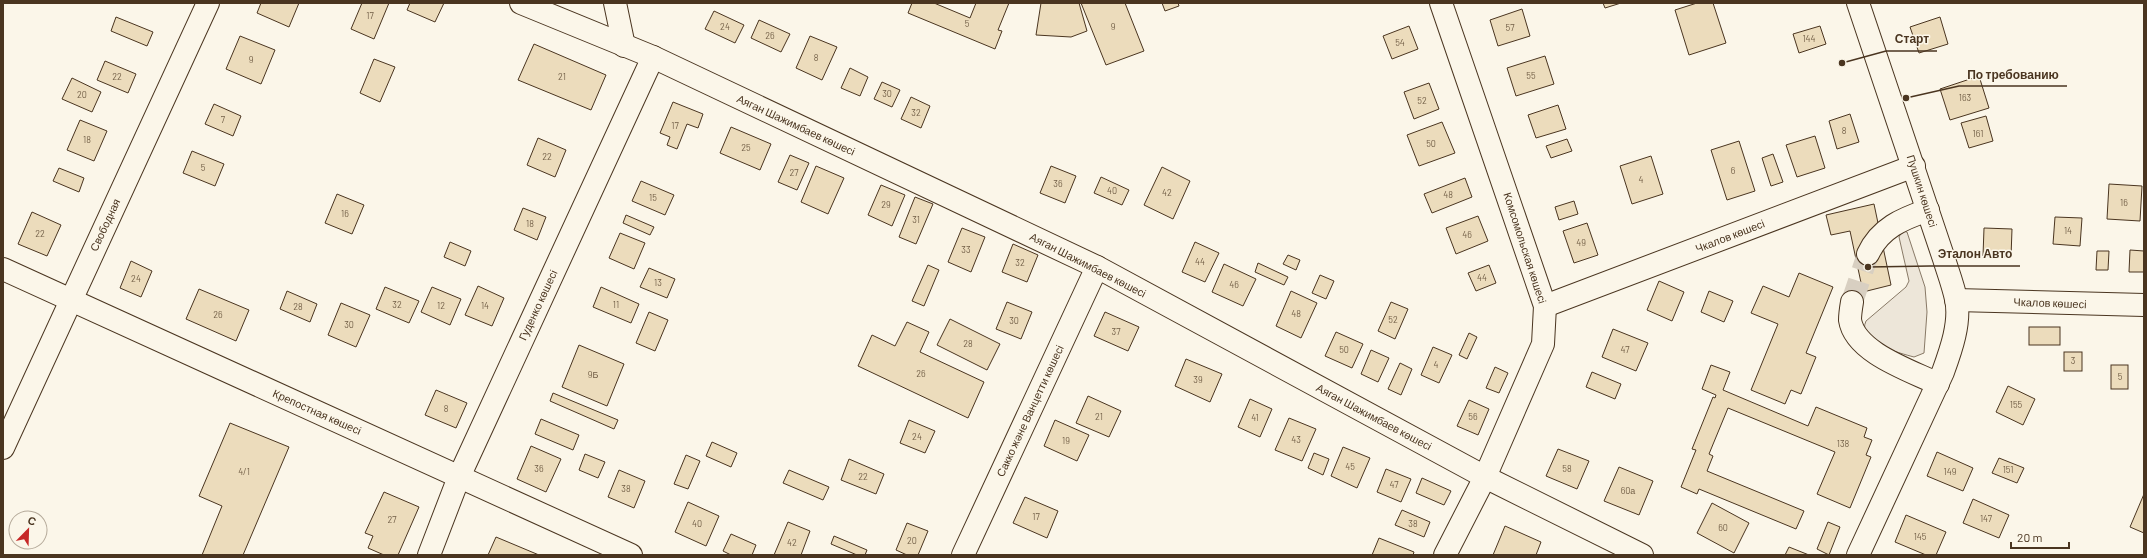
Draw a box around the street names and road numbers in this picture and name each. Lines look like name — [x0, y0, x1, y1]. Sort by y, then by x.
street label: Аяган Шажимбаев көшесі — [735, 91, 857, 158]
street label: Пушкин көшесі — [1905, 153, 1940, 229]
street label: Комсомольская көшесі — [1501, 191, 1550, 305]
street label: Свободная — [87, 196, 122, 253]
street label: Чкалов көшесі — [1693, 216, 1766, 255]
street label: Аяган Шажимбаев көшесі — [1028, 230, 1149, 300]
street label: Гуденко көшесі — [516, 268, 560, 342]
street label: Чкалов көшесі — [2013, 295, 2087, 310]
street label: Сакко және Ванцетти көшесі — [993, 343, 1066, 479]
street label: Аяган Шажимбаев көшесі — [1314, 381, 1434, 453]
street label: Крепостная көшесі — [271, 386, 363, 437]

